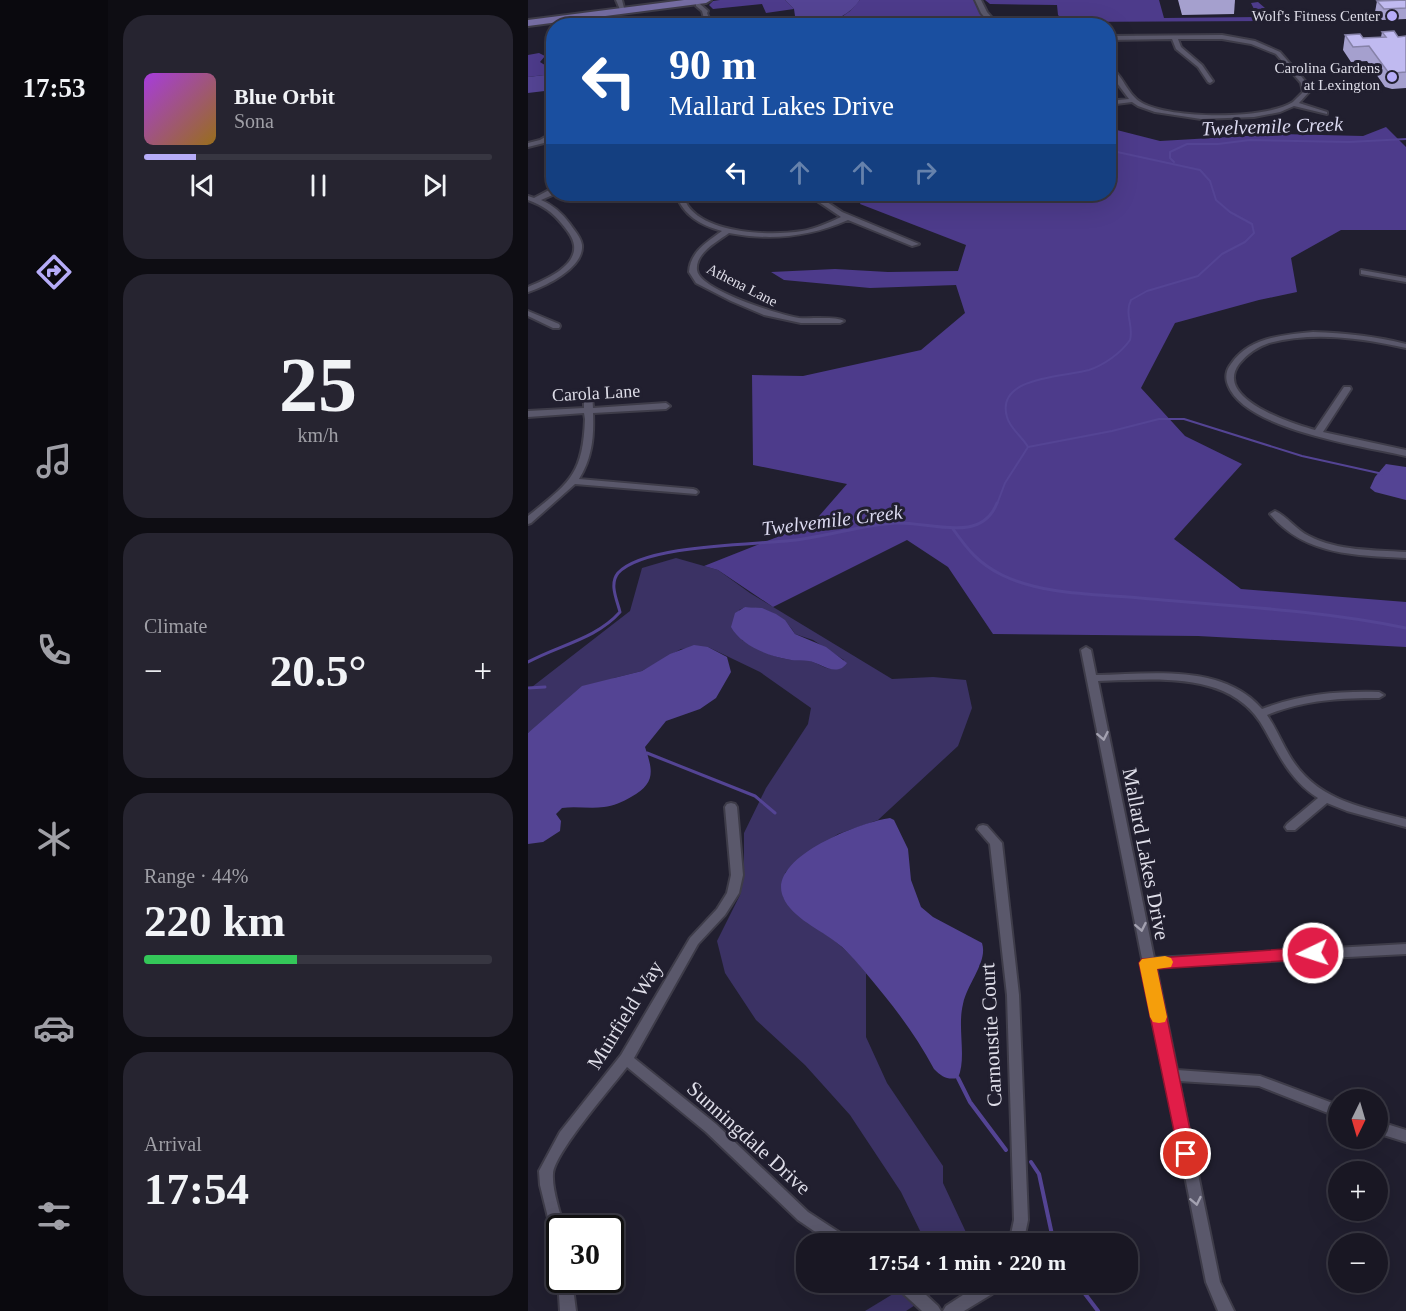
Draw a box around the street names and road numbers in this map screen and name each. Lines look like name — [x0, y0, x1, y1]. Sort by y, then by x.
street label: Athena Lane — [704, 260, 780, 310]
street label: Carola Lane — [551, 381, 641, 405]
street label: Mallard Lakes Drive — [1118, 766, 1174, 942]
street label: Muirfield Way — [582, 956, 668, 1074]
street label: Carnoustie Court — [975, 962, 1007, 1108]
street label: Sunningdale Drive — [682, 1076, 816, 1200]

